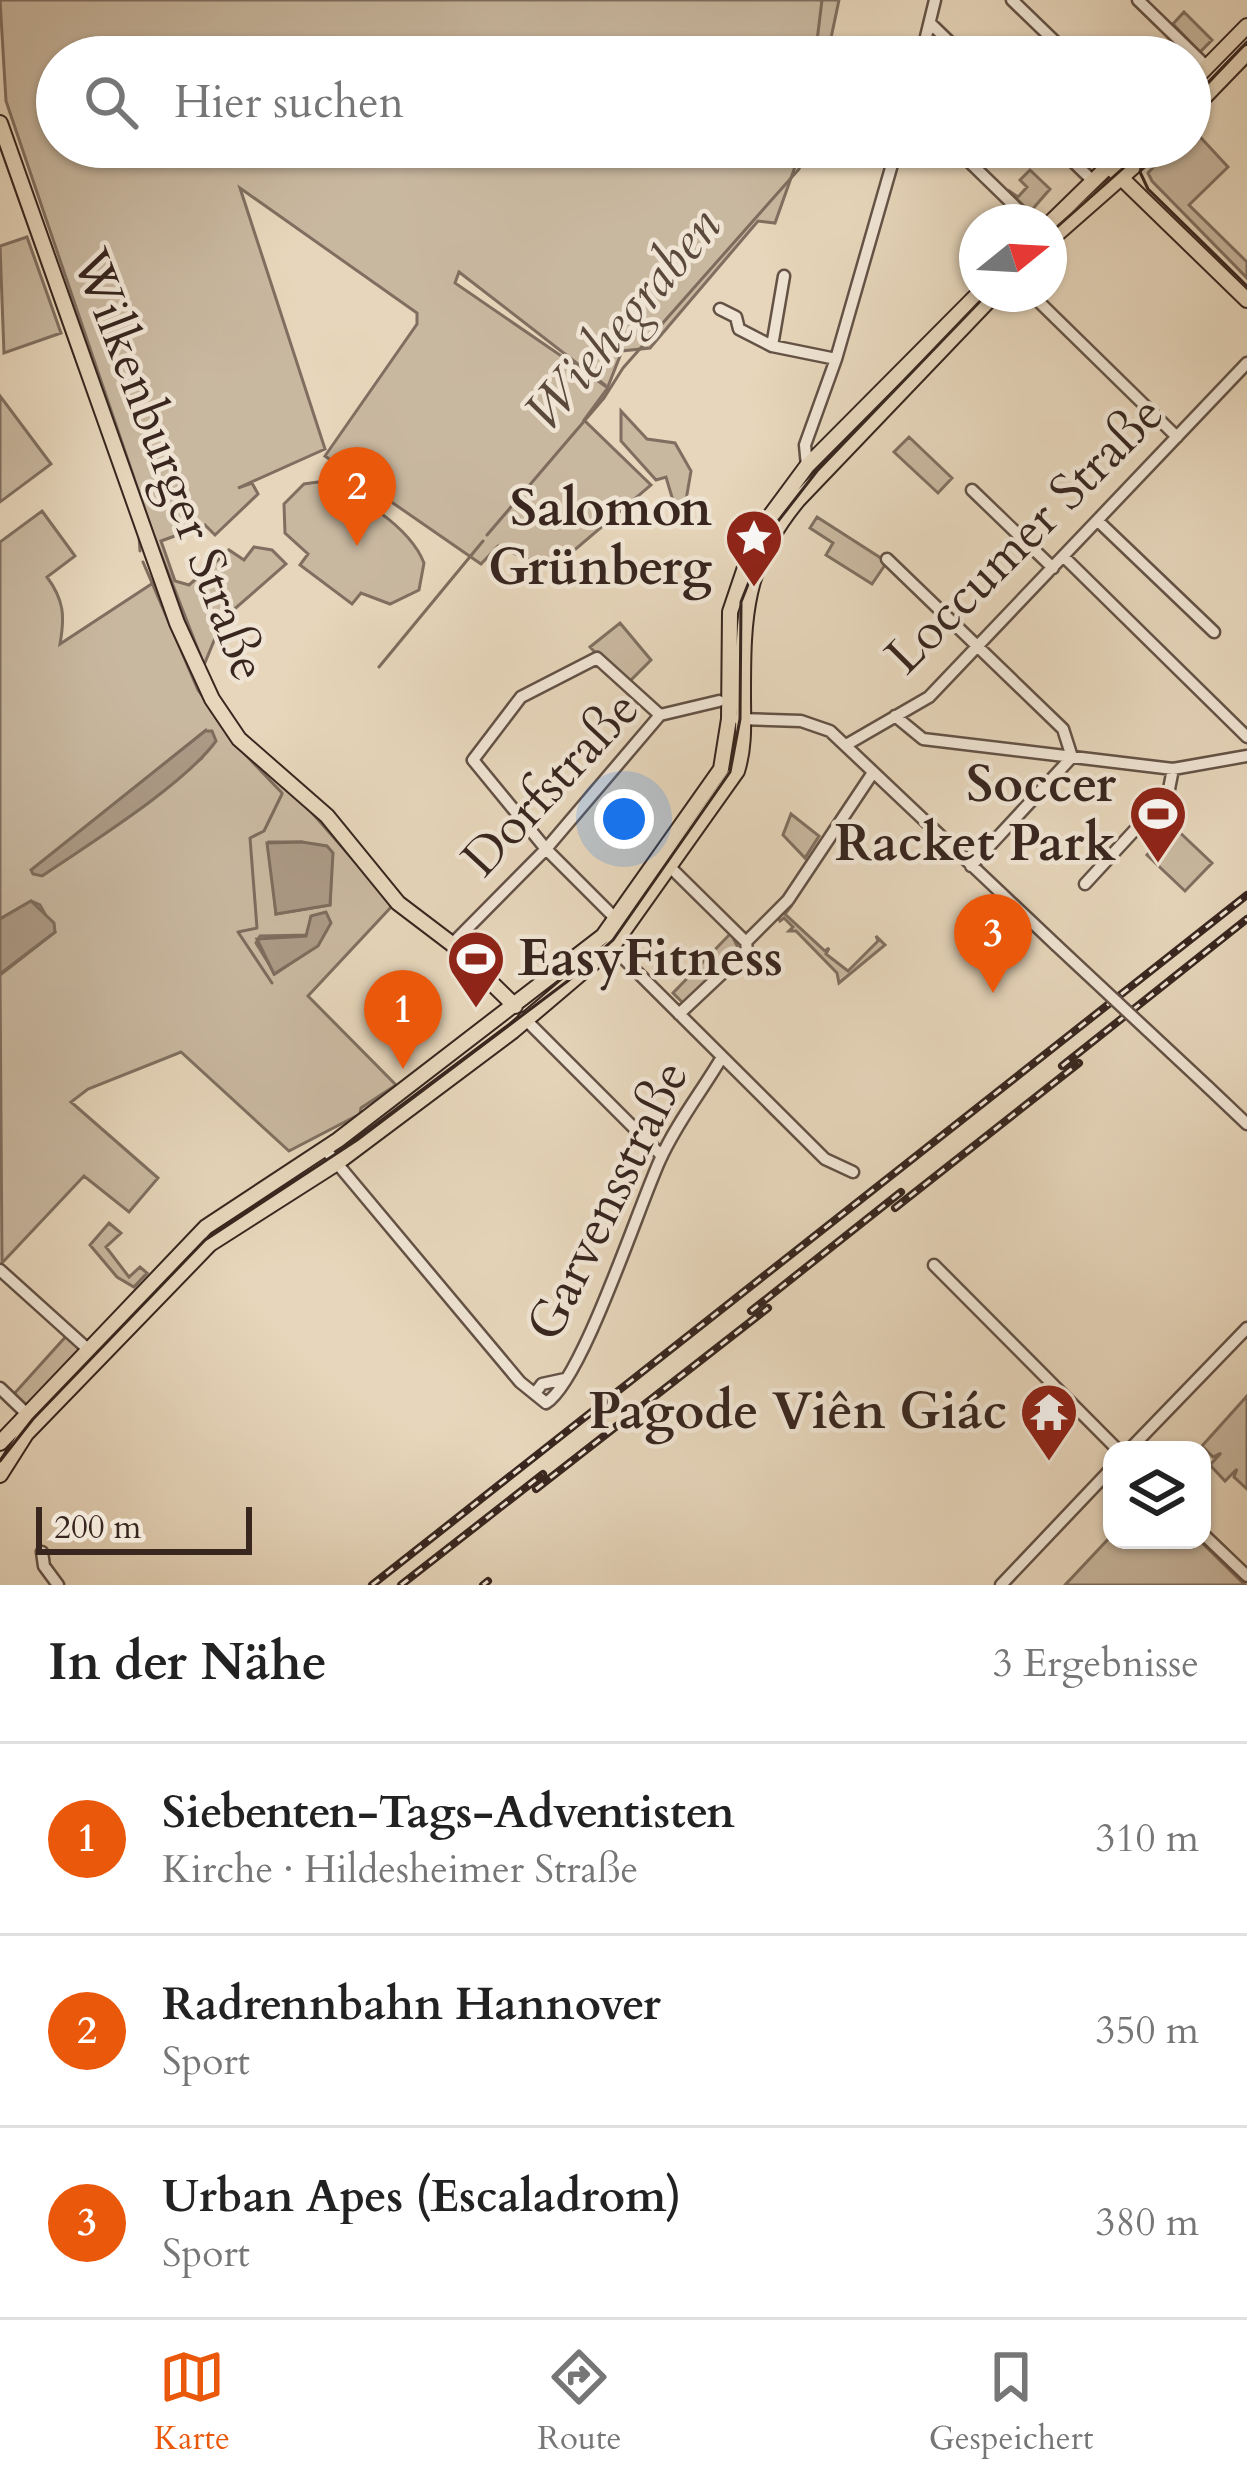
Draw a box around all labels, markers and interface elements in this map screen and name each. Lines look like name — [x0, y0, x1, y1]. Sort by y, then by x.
search box — [36, 36, 1211, 168]
icon: search — [78, 69, 144, 135]
text: Hier suchen — [174, 72, 404, 133]
water label: Wiehegraben — [508, 193, 738, 447]
north arrow — [959, 204, 1067, 312]
street label: Wilkenburger Straße — [54, 238, 284, 691]
street label: Loccumer Straße — [870, 380, 1180, 690]
pin: 2 — [318, 447, 396, 546]
place label: Salomon Grünberg — [488, 474, 713, 603]
place icon: Salomon Grünberg — [723, 507, 785, 589]
street label: Dorfstraße — [447, 676, 655, 892]
place label: Soccer Racket Park — [835, 750, 1116, 879]
sports icon: Soccer Racket Park — [1127, 783, 1189, 865]
your location — [594, 789, 654, 849]
pin: 3 — [954, 894, 1032, 993]
place label: EasyFitness — [518, 924, 783, 994]
sports icon: EasyFitness — [445, 928, 507, 1010]
pin: 1 — [364, 970, 442, 1069]
street label: Garvensstraße — [510, 1049, 706, 1353]
place label: Pagode Viên Giác — [589, 1377, 1007, 1447]
temple icon: Pagode Viên Giác — [1018, 1381, 1080, 1463]
map controls — [1103, 1441, 1211, 1549]
button: layers — [1103, 1441, 1211, 1549]
scale bar — [36, 1501, 252, 1554]
text: 200 m — [54, 1505, 141, 1550]
text: In der Nähe — [48, 1628, 327, 1698]
text: 3 Ergebnisse — [993, 1637, 1199, 1690]
text: Siebenten-Tags-Adventisten — [162, 1782, 735, 1843]
text: 1 — [77, 1812, 97, 1865]
text: 310 m — [1096, 1812, 1199, 1865]
text: Kirche · Hildesheimer Straße — [162, 1843, 638, 1896]
text: Radrennbahn Hannover — [162, 1974, 661, 2035]
text: 2 — [77, 2004, 97, 2057]
text: 350 m — [1096, 2004, 1199, 2057]
text: Sport — [162, 2035, 250, 2088]
text: Urban Apes (Escaladrom) — [162, 2166, 682, 2227]
text: 3 — [77, 2196, 97, 2249]
text: 380 m — [1096, 2196, 1199, 2249]
text: Sport — [162, 2227, 250, 2280]
tab: Karte — [154, 2344, 230, 2461]
tab: Route — [537, 2344, 621, 2461]
tab: Gespeichert — [929, 2344, 1093, 2461]

